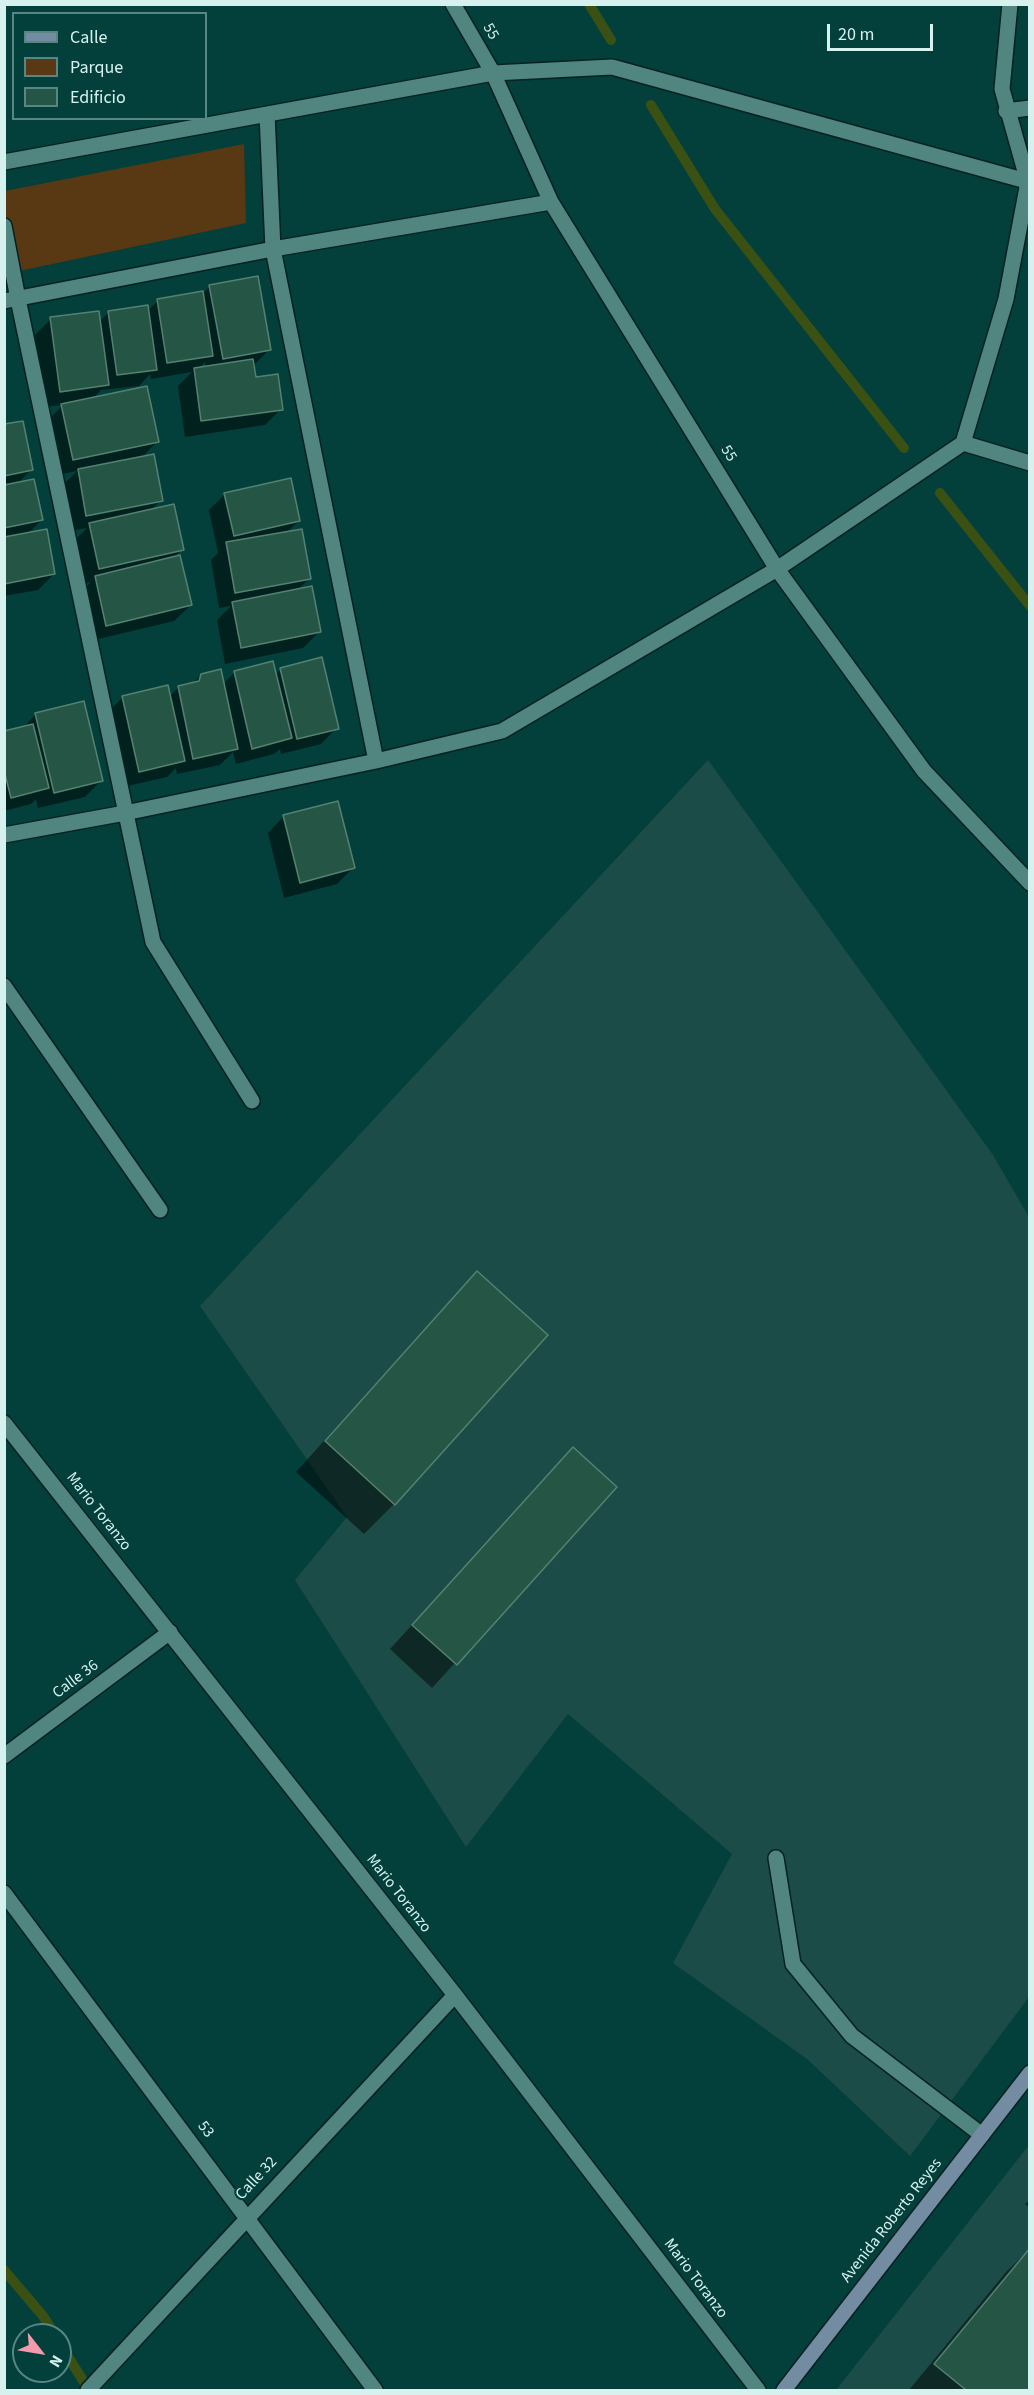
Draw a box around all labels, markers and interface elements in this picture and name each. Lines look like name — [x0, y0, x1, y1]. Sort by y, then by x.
legend — [12, 12, 207, 120]
scale bar — [830, 12, 936, 50]
street label: 55 — [478, 20, 502, 44]
text: 20 m — [838, 22, 874, 47]
text: Calle — [70, 25, 107, 50]
text: Parque — [70, 55, 123, 80]
text: Edificio — [70, 85, 126, 110]
street label: 55 — [716, 442, 740, 466]
street label: Mario Toranzo — [61, 1469, 135, 1555]
street label: Calle 36 — [49, 1657, 103, 1703]
street label: Mario Toranzo — [361, 1851, 435, 1937]
street label: 53 — [193, 2118, 217, 2142]
street label: Calle 32 — [232, 2153, 282, 2205]
street label: Avenida Roberto Reyes — [837, 2155, 947, 2287]
street label: Mario Toranzo — [659, 2235, 731, 2323]
north arrow — [12, 2323, 72, 2383]
text: N — [44, 2351, 68, 2371]

